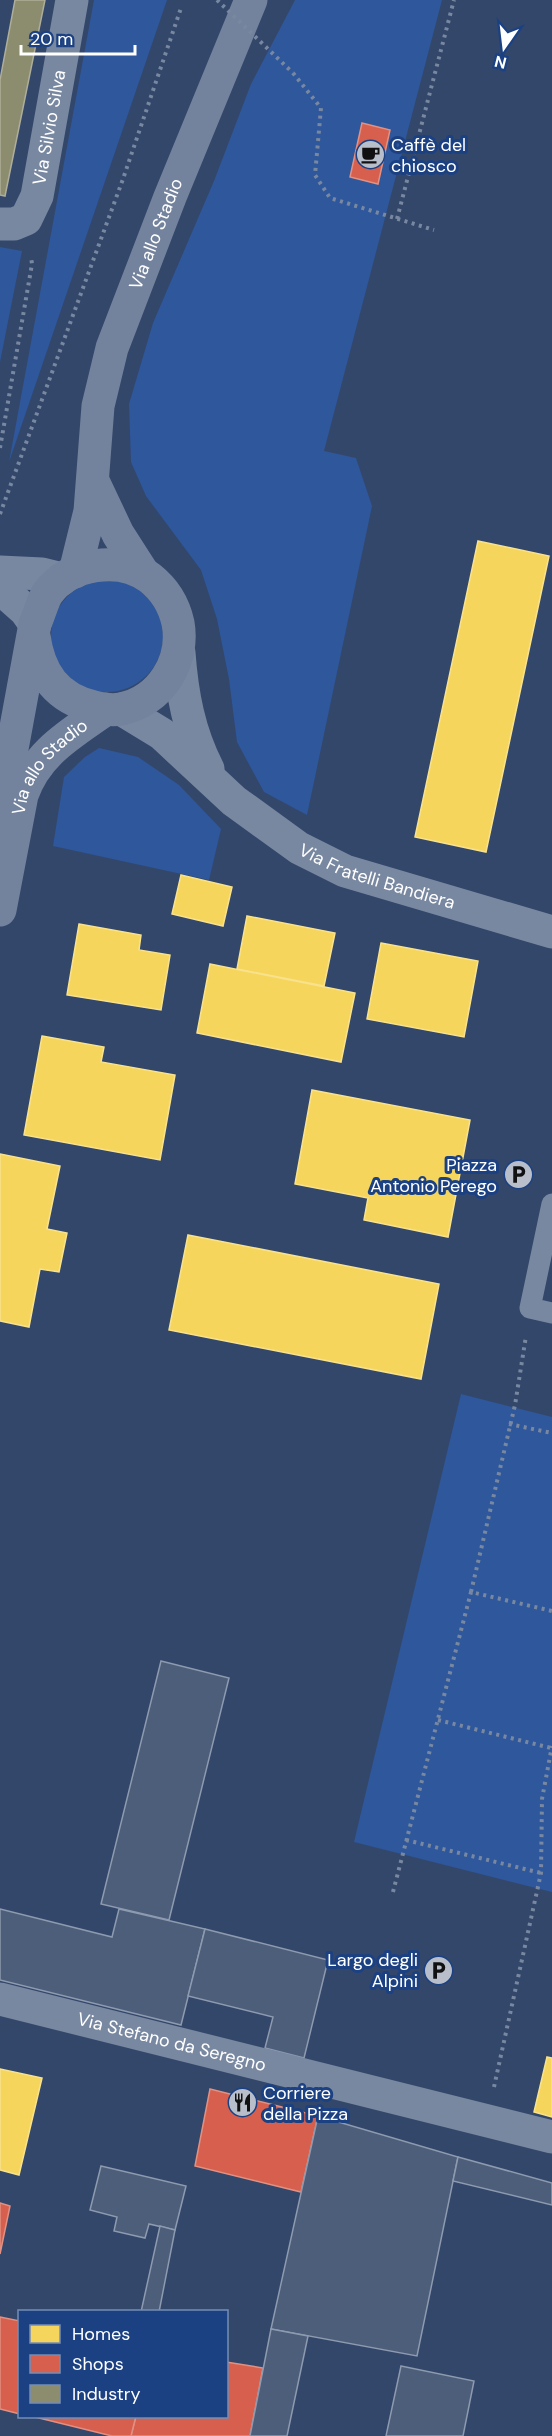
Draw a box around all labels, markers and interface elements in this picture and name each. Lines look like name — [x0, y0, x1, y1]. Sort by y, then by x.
scale bar — [21, 18, 135, 56]
north arrow — [474, 18, 534, 78]
text: 20 m — [30, 27, 73, 51]
text: N — [492, 50, 509, 74]
street label: Via Silvio Silva — [27, 68, 71, 187]
place label: Caffè del chiosco — [391, 133, 466, 178]
cafe icon: Caffè del chiosco — [354, 139, 386, 171]
street label: Via allo Stadio — [123, 174, 188, 293]
street label: Via allo Stadio — [6, 713, 93, 817]
street label: Via Fratelli Bandiera — [295, 838, 458, 915]
place label: Piazza Antonio Perego — [370, 1153, 497, 1198]
parking icon: Piazza Antonio Perego — [502, 1159, 534, 1191]
place label: Largo degli Alpini — [327, 1948, 418, 1993]
parking icon: Largo degli Alpini — [423, 1954, 455, 1986]
street label: Via Stefano da Seregno — [75, 2007, 269, 2077]
place label: Corriere della Pizza — [263, 2081, 348, 2126]
restaurant icon: Corriere della Pizza — [226, 2087, 258, 2119]
legend — [18, 2310, 228, 2418]
text: Homes — [72, 2322, 130, 2346]
text: Shops — [72, 2352, 124, 2376]
text: Industry — [72, 2382, 141, 2406]

